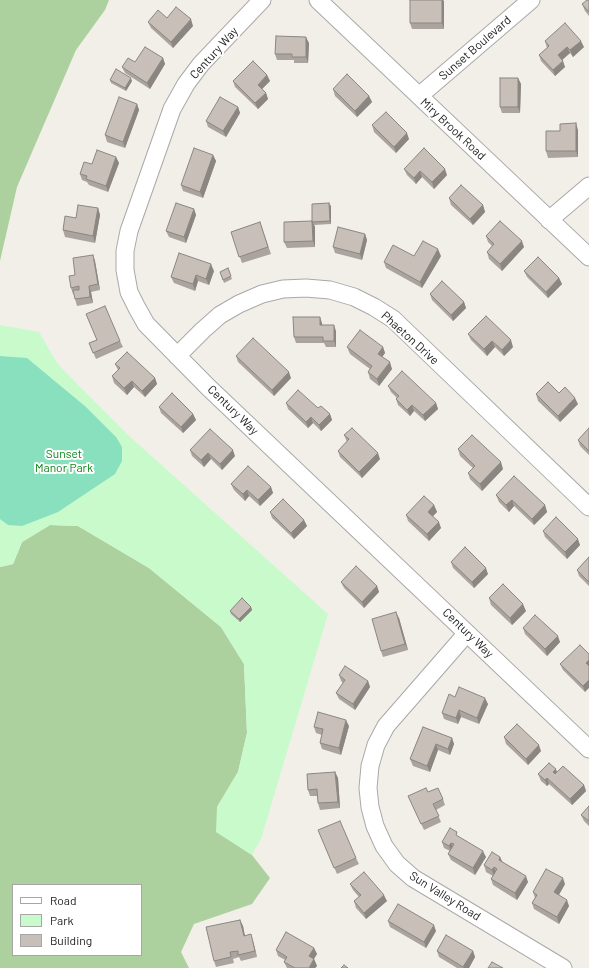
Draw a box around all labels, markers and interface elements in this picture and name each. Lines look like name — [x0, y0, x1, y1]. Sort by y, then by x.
street label: Sunset Boulevard — [436, 13, 514, 83]
street label: Century Way — [187, 24, 241, 82]
street label: Miry Brook Road — [417, 95, 489, 163]
street label: Phaeton Drive — [378, 308, 442, 368]
street label: Century Way — [205, 382, 261, 438]
park label: Sunset Manor Park — [35, 447, 93, 475]
street label: Century Way — [440, 605, 496, 661]
street label: Sun Valley Road — [407, 868, 483, 924]
legend — [12, 884, 142, 956]
text: Road — [50, 893, 77, 907]
text: Park — [50, 913, 74, 927]
text: Building — [50, 933, 92, 947]

